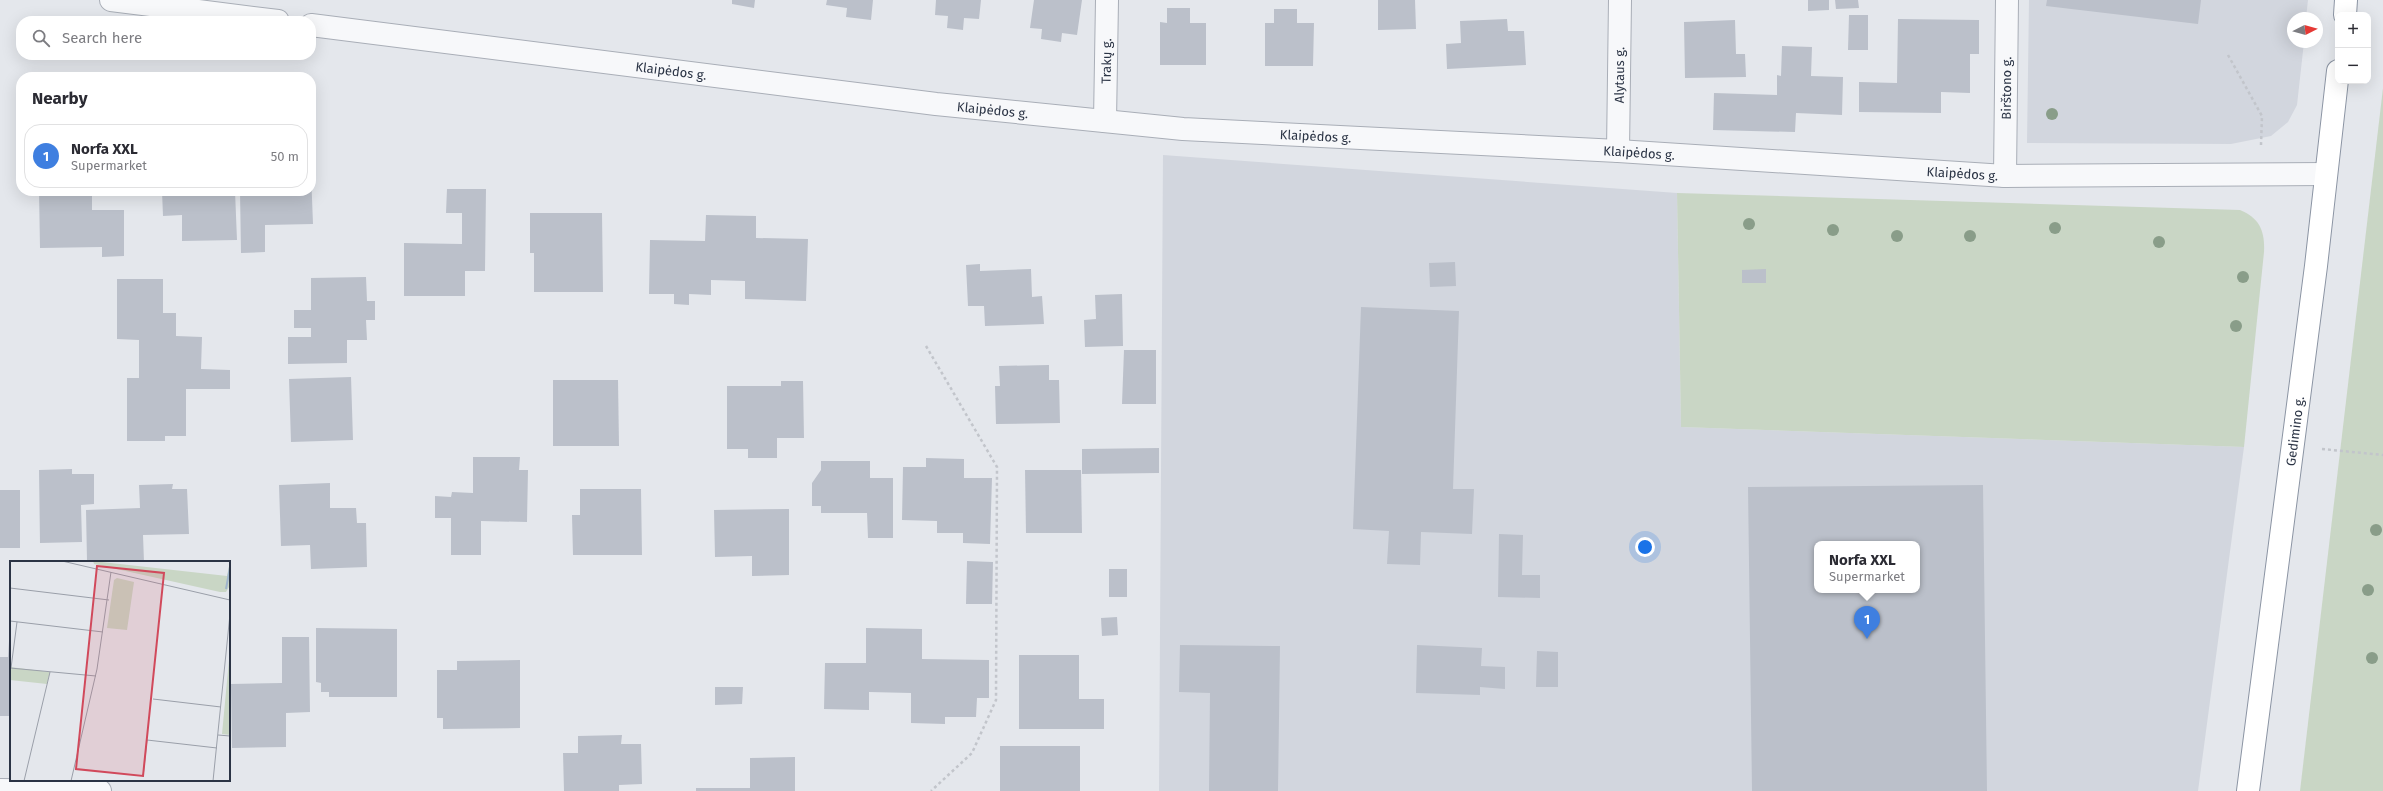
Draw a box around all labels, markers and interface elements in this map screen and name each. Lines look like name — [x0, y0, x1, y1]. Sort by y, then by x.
north arrow — [2287, 12, 2323, 48]
map controls — [2335, 12, 2371, 84]
button: + — [2335, 12, 2371, 48]
search box — [16, 16, 316, 60]
icon: search — [30, 27, 52, 49]
text: Search here — [62, 29, 142, 47]
street label: Trakų g. — [1098, 38, 1114, 84]
street label: Alytaus g. — [1611, 47, 1627, 103]
button: − — [2335, 48, 2371, 84]
street label: Birštono g. — [1998, 56, 2014, 120]
street label: Klaipėdos g. — [635, 59, 708, 82]
text: Nearby — [32, 88, 87, 109]
street label: Klaipėdos g. — [956, 99, 1029, 121]
street label: Klaipėdos g. — [1279, 126, 1352, 145]
text: Norfa XXL — [71, 140, 138, 158]
street label: Klaipėdos g. — [1603, 143, 1675, 162]
text: 1 — [43, 149, 49, 164]
text: 50 m — [271, 149, 299, 164]
text: Supermarket — [71, 158, 147, 173]
street label: Klaipėdos g. — [1926, 163, 1999, 183]
street label: Gedimino g. — [2283, 395, 2307, 467]
your location — [1635, 537, 1655, 557]
popup — [1814, 541, 1920, 593]
text: Norfa XXL — [1829, 551, 1896, 569]
inset map — [10, 561, 230, 781]
text: Supermarket — [1829, 569, 1905, 584]
pin: 1 — [1854, 606, 1880, 639]

